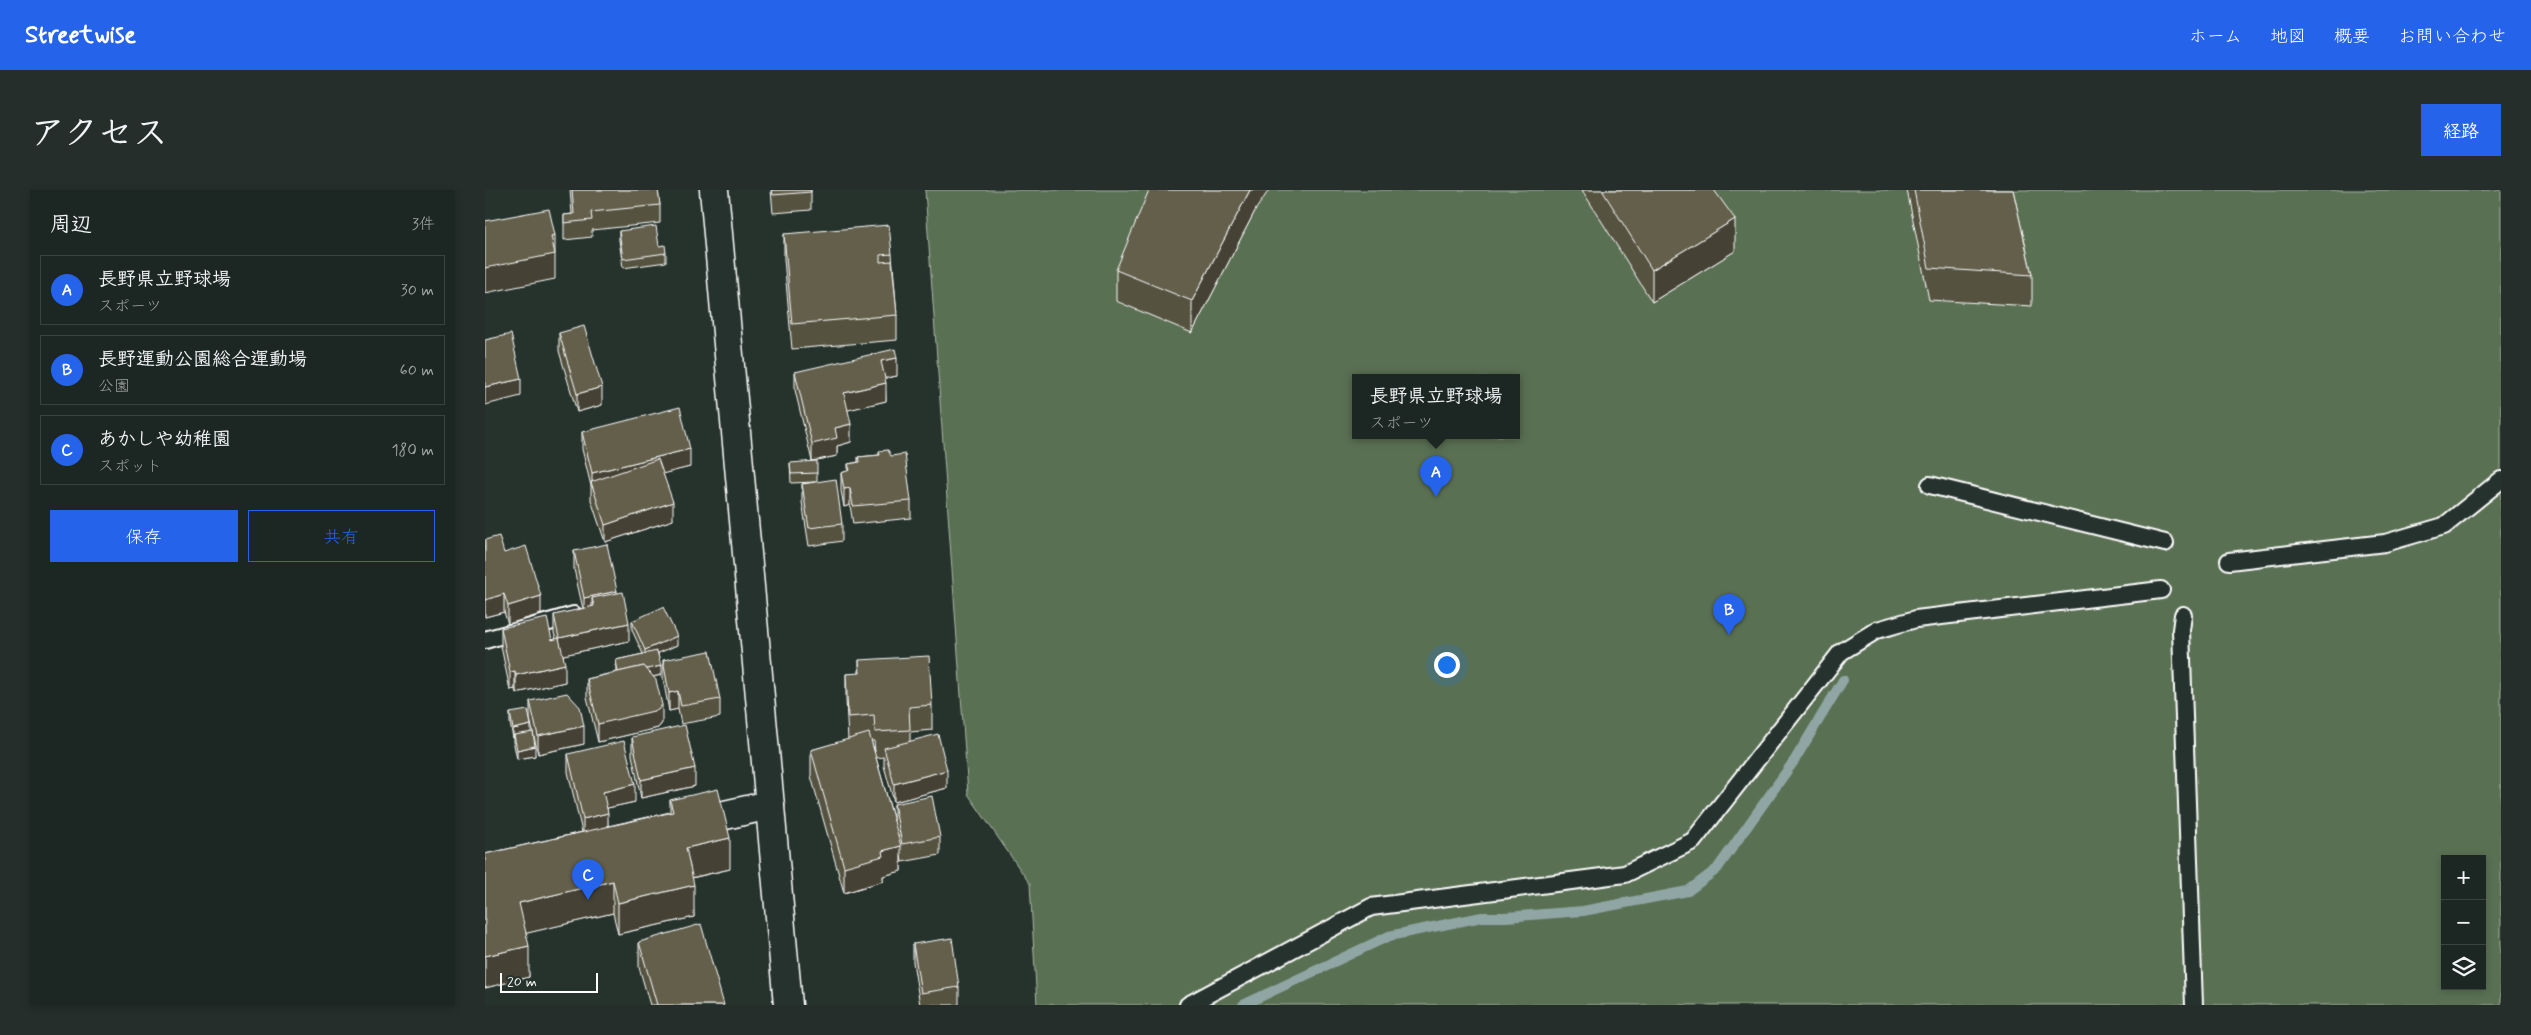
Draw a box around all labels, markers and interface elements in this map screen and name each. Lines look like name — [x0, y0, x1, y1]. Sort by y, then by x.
text: Streetwise — [25, 20, 136, 51]
text: ホーム — [2189, 25, 2242, 49]
text: 地図 — [2270, 25, 2306, 49]
text: 概要 — [2334, 25, 2370, 49]
text: お問い合わせ — [2398, 25, 2506, 49]
button: 経路 — [2421, 104, 2501, 156]
text: アクセス — [30, 111, 168, 157]
text: 周辺 — [50, 211, 92, 239]
text: 3件 — [412, 214, 435, 235]
text: 長野県立野球場 — [98, 267, 231, 292]
text: A — [62, 280, 72, 301]
text: 30 m — [401, 280, 434, 301]
text: スポーツ — [98, 296, 162, 317]
text: 長野運動公園総合運動場 — [98, 347, 307, 372]
text: B — [62, 360, 72, 381]
text: 60 m — [400, 360, 434, 381]
popup — [1352, 374, 1520, 439]
text: 公園 — [98, 376, 130, 397]
text: 長野県立野球場 — [1369, 384, 1503, 409]
text: スポーツ — [1369, 413, 1433, 434]
text: あかしや幼稚園 — [98, 427, 231, 452]
text: C — [61, 440, 73, 461]
text: 180 m — [391, 440, 434, 461]
text: スポット — [98, 456, 162, 477]
pin: A — [1420, 456, 1452, 497]
button: 保存 — [50, 510, 238, 562]
button: 共有 — [248, 510, 435, 562]
pin: B — [1713, 594, 1745, 635]
your location — [1434, 652, 1460, 678]
map controls — [2441, 855, 2486, 990]
button: + — [2441, 855, 2486, 900]
pin: C — [572, 859, 604, 900]
button: − — [2441, 900, 2486, 945]
button: layers — [2441, 945, 2486, 990]
scale bar — [500, 970, 597, 993]
text: 20 m — [507, 973, 537, 991]

